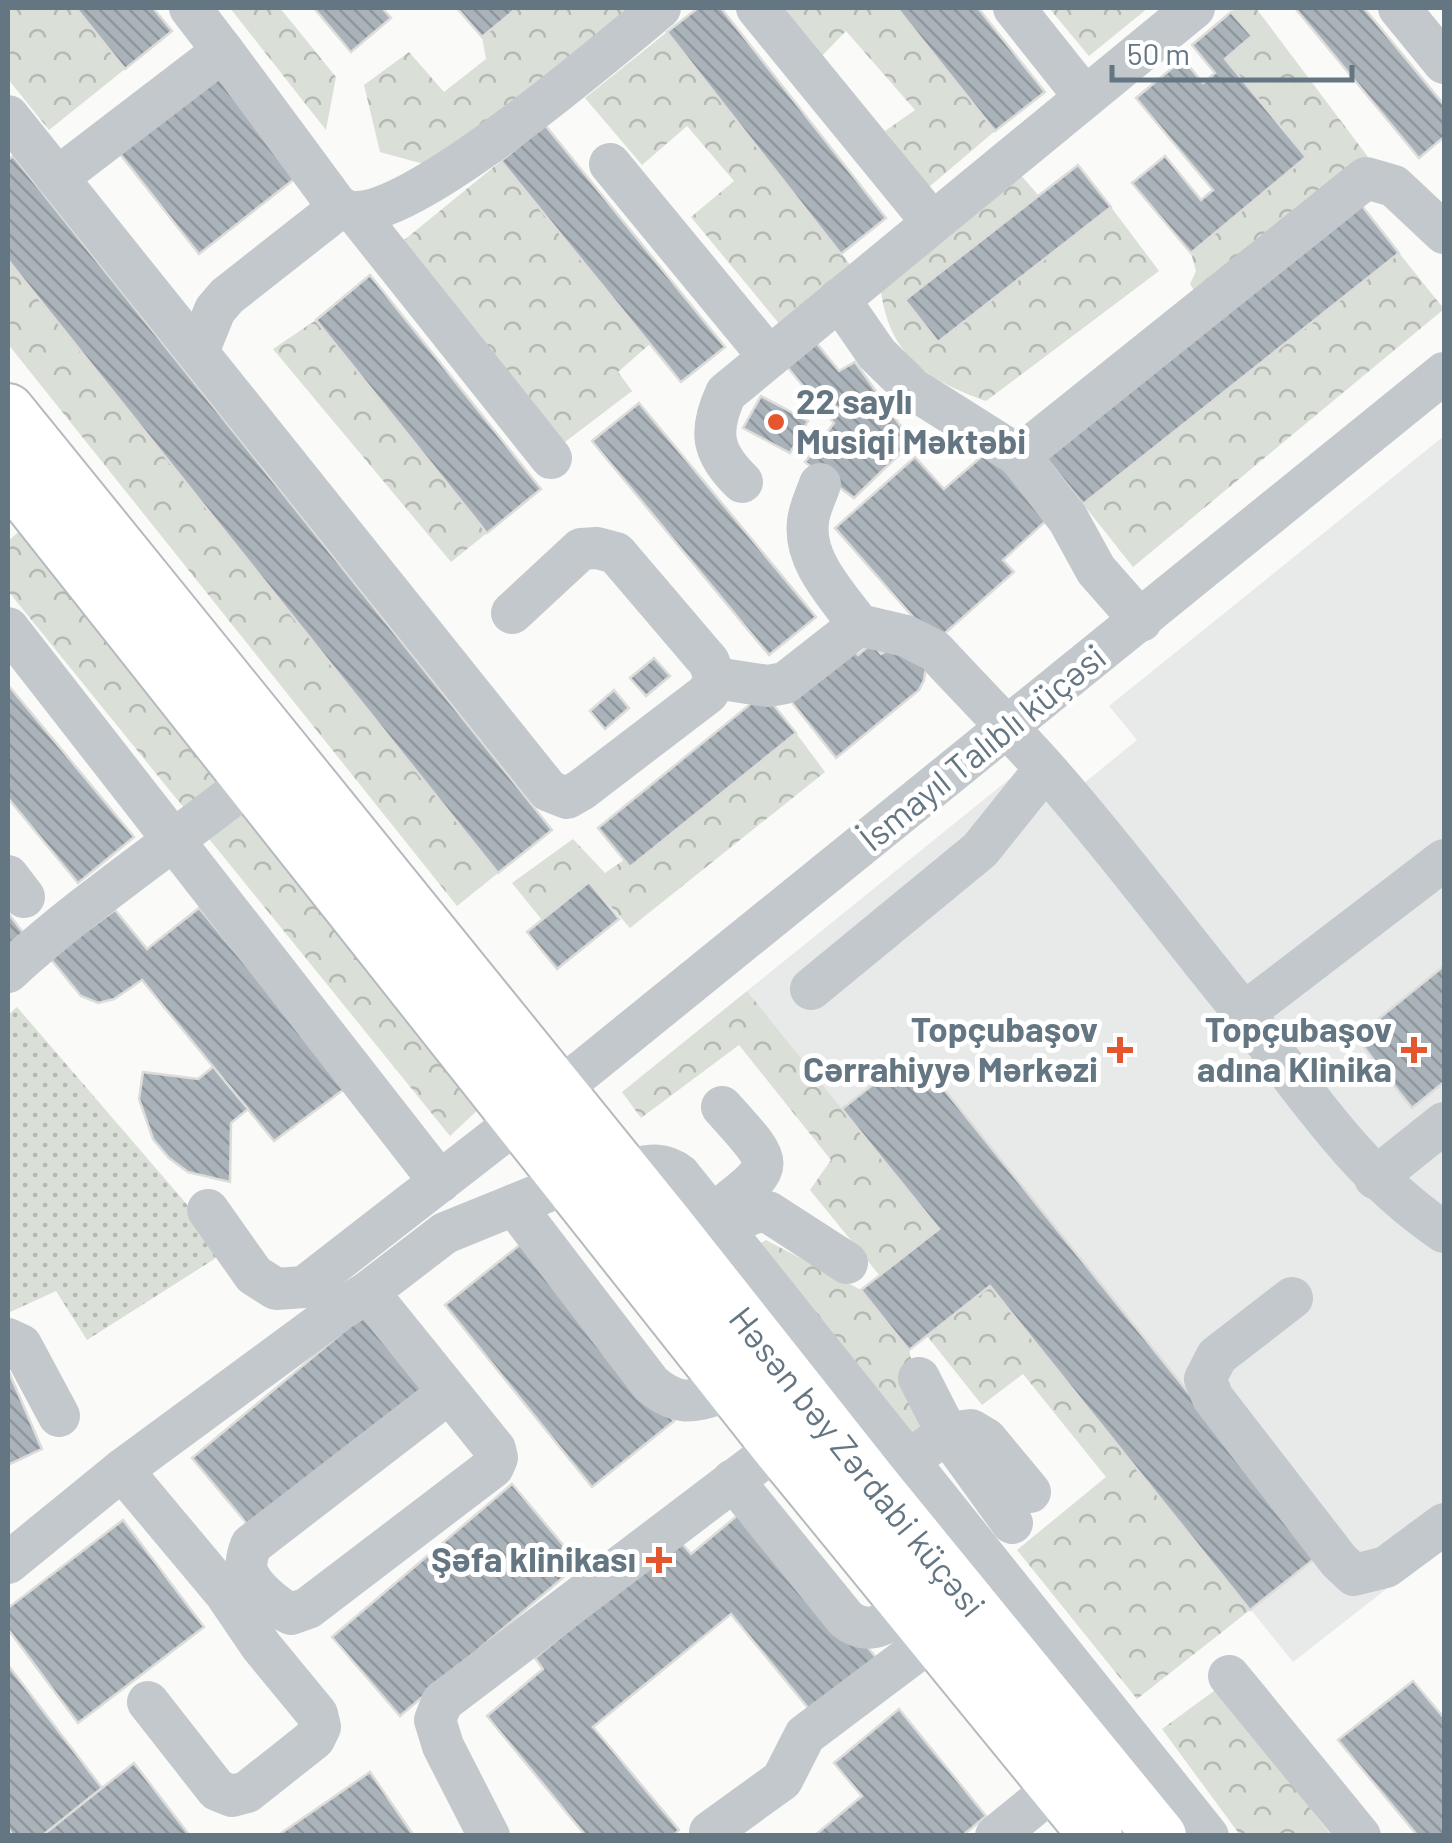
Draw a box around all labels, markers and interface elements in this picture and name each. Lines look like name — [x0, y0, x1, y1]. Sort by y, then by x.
scale bar — [1112, 20, 1352, 82]
text: 50 m — [1127, 35, 1190, 71]
place label: 22 saylı Musiqi Məktəbi — [796, 379, 1026, 461]
marker: 22 saylı Musiqi Məktəbi — [765, 411, 787, 433]
street label: İsmayıl Talıblı küçəsi — [850, 634, 1113, 859]
place label: Topçubaşov Cərrahiyyə Mərkəzi — [803, 1007, 1098, 1089]
place label: Topçubaşov adına Klinika — [1197, 1007, 1392, 1089]
marker: Topçubaşov Cərrahiyyə Mərkəzi — [1107, 1037, 1133, 1063]
marker: Topçubaşov adına Klinika — [1401, 1037, 1427, 1063]
street label: Həsən bəy Zərdabi küçəsi — [721, 1298, 995, 1625]
place label: Şəfa klinikası — [431, 1537, 636, 1579]
marker: Şəfa klinikası — [646, 1547, 672, 1573]

